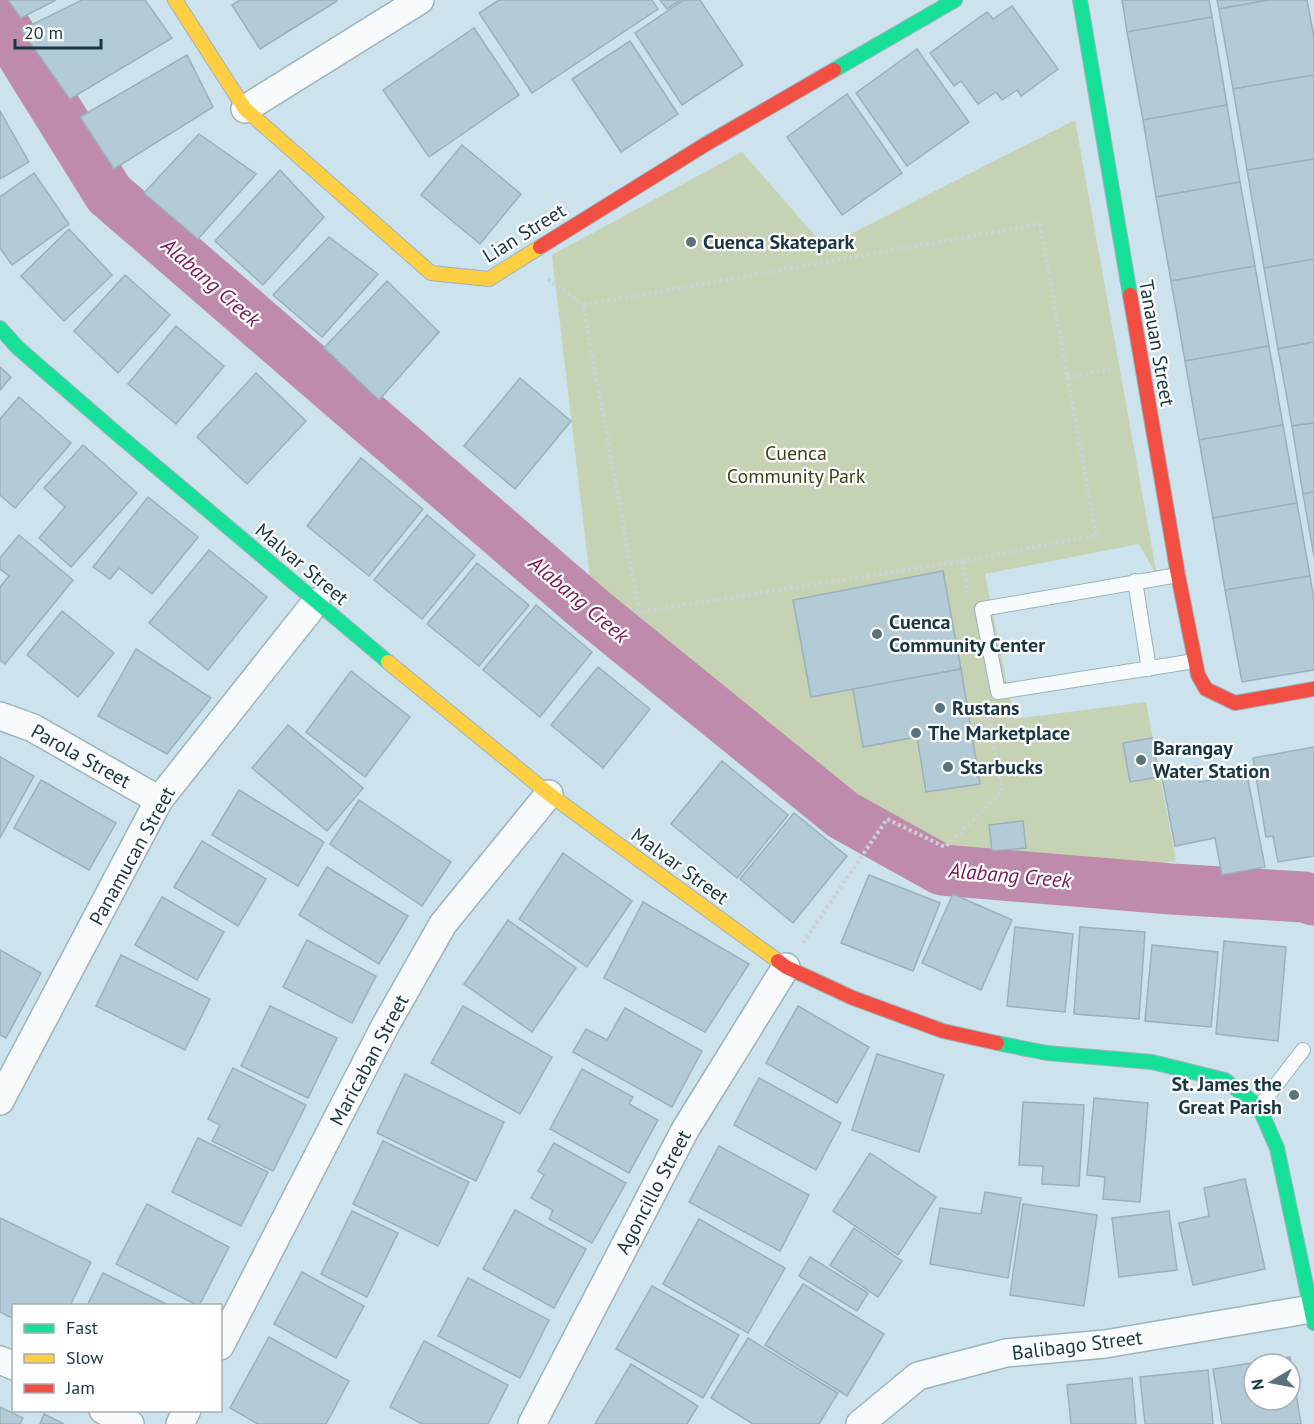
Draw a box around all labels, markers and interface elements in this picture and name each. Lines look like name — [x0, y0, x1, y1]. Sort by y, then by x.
scale bar — [15, 12, 100, 50]
text: 20 m — [24, 21, 63, 44]
street label: Lian Street — [478, 197, 570, 269]
place label: Cuenca Skatepark — [703, 229, 855, 255]
water label: Alabang Creek — [155, 231, 267, 333]
marker: Cuenca Skatepark — [684, 235, 698, 249]
street label: Tanauan Street — [1133, 278, 1181, 408]
park label: Cuenca Community Park — [727, 440, 866, 489]
street label: Malvar Street — [250, 517, 354, 611]
water label: Alabang Creek — [523, 549, 636, 650]
place label: Cuenca Community Center — [889, 609, 1045, 658]
marker: Cuenca Community Center — [870, 627, 884, 641]
place label: Rustans — [952, 695, 1019, 721]
marker: Rustans — [933, 701, 947, 715]
street label: Parola Street — [27, 718, 136, 794]
place label: The Marketplace — [928, 720, 1070, 746]
marker: The Marketplace — [909, 726, 923, 740]
place label: Barangay Water Station — [1153, 735, 1270, 784]
marker: Barangay Water Station — [1134, 753, 1148, 767]
place label: Starbucks — [960, 754, 1043, 780]
marker: Starbucks — [941, 760, 955, 774]
street label: Panamucan Street — [83, 782, 181, 930]
street label: Malvar Street — [626, 822, 734, 910]
water label: Alabang Creek — [947, 856, 1074, 894]
street label: Maricaban Street — [324, 990, 415, 1130]
place label: St. James the Great Parish — [1171, 1071, 1282, 1120]
marker: St. James the Great Parish — [1287, 1088, 1301, 1102]
street label: Agoncillo Street — [609, 1125, 697, 1259]
legend — [12, 1304, 222, 1412]
text: Fast — [66, 1316, 98, 1339]
street label: Balibago Street — [1010, 1324, 1144, 1366]
text: Slow — [66, 1346, 104, 1369]
north arrow — [1242, 1352, 1302, 1412]
text: Jam — [65, 1376, 95, 1399]
text: N — [1246, 1378, 1268, 1392]

